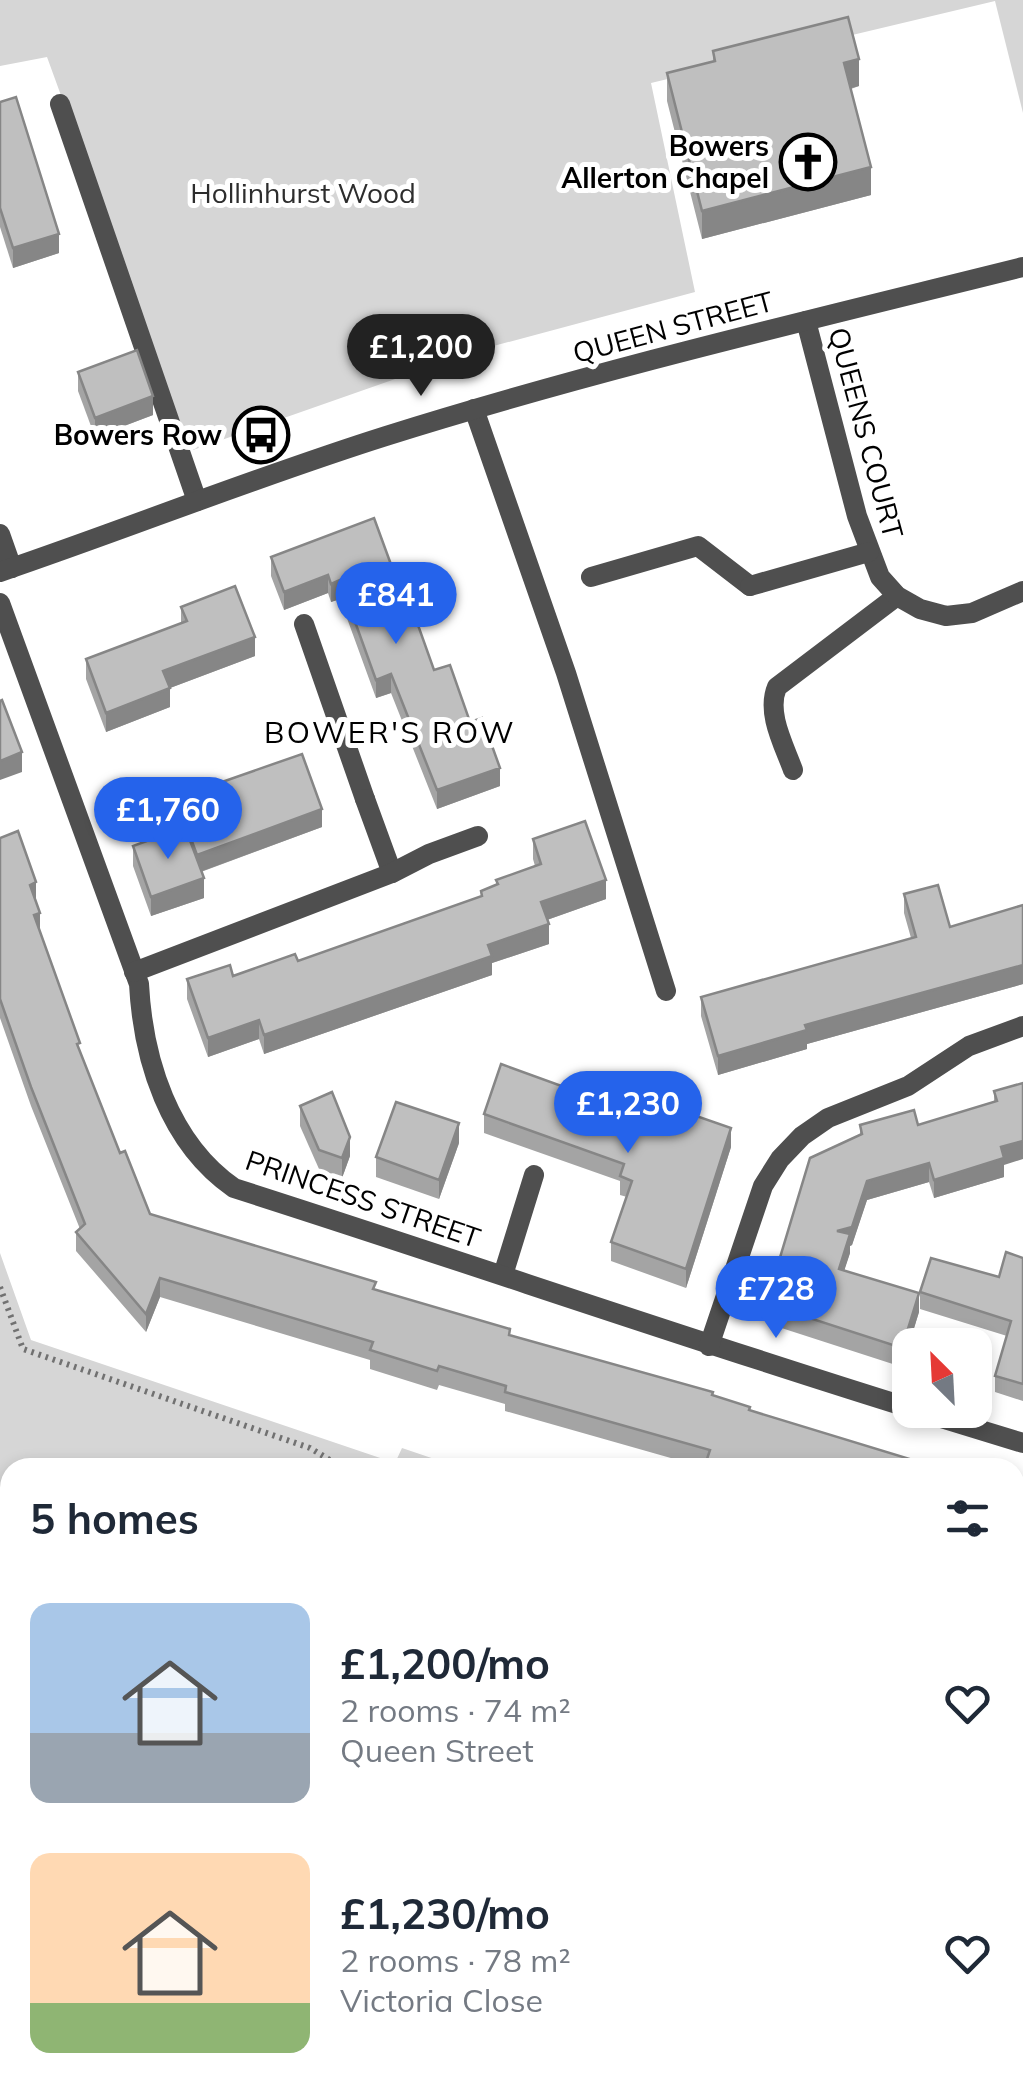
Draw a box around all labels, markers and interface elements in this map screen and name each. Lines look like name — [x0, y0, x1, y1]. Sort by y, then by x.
place label: Bowers Allerton Chapel — [561, 128, 769, 195]
church icon: Bowers Allerton Chapel — [778, 132, 838, 192]
park label: Hollinhurst Wood — [190, 175, 416, 210]
street label: QUEEN STREET — [569, 283, 777, 370]
pin: £1,200 — [340, 314, 502, 399]
street label: QUEENS COURT — [821, 324, 911, 542]
text: £1,200 — [369, 326, 473, 366]
bus stop icon: Bowers Row — [231, 405, 291, 465]
place label: Bowers Row — [54, 417, 222, 452]
pin: £841 — [337, 562, 455, 647]
text: £841 — [358, 574, 434, 614]
district label: BOWER'S ROW — [264, 713, 516, 751]
pin: £1,760 — [87, 777, 249, 862]
text: £1,760 — [116, 789, 220, 829]
pin: £1,230 — [547, 1071, 709, 1156]
text: £1,230 — [576, 1083, 680, 1123]
street label: PRINCESS STREET — [241, 1142, 485, 1255]
pin: £728 — [717, 1256, 835, 1341]
text: £728 — [738, 1268, 814, 1308]
north arrow — [892, 1328, 992, 1428]
map controls — [892, 1328, 992, 1428]
icon: filters — [940, 1491, 995, 1546]
text: 5 homes — [30, 1492, 199, 1545]
text: £1,200/mo — [340, 1637, 550, 1690]
icon: home — [110, 1643, 230, 1763]
icon: heart — [940, 1676, 995, 1731]
text: 2 rooms · 74 m² — [340, 1690, 571, 1730]
text: Queen Street — [340, 1730, 534, 1770]
text: £1,230/mo — [340, 1887, 550, 1940]
icon: home — [110, 1893, 230, 2013]
icon: heart — [940, 1926, 995, 1981]
text: 2 rooms · 78 m² — [340, 1940, 571, 1980]
text: Victoria Close — [340, 1980, 543, 2020]

